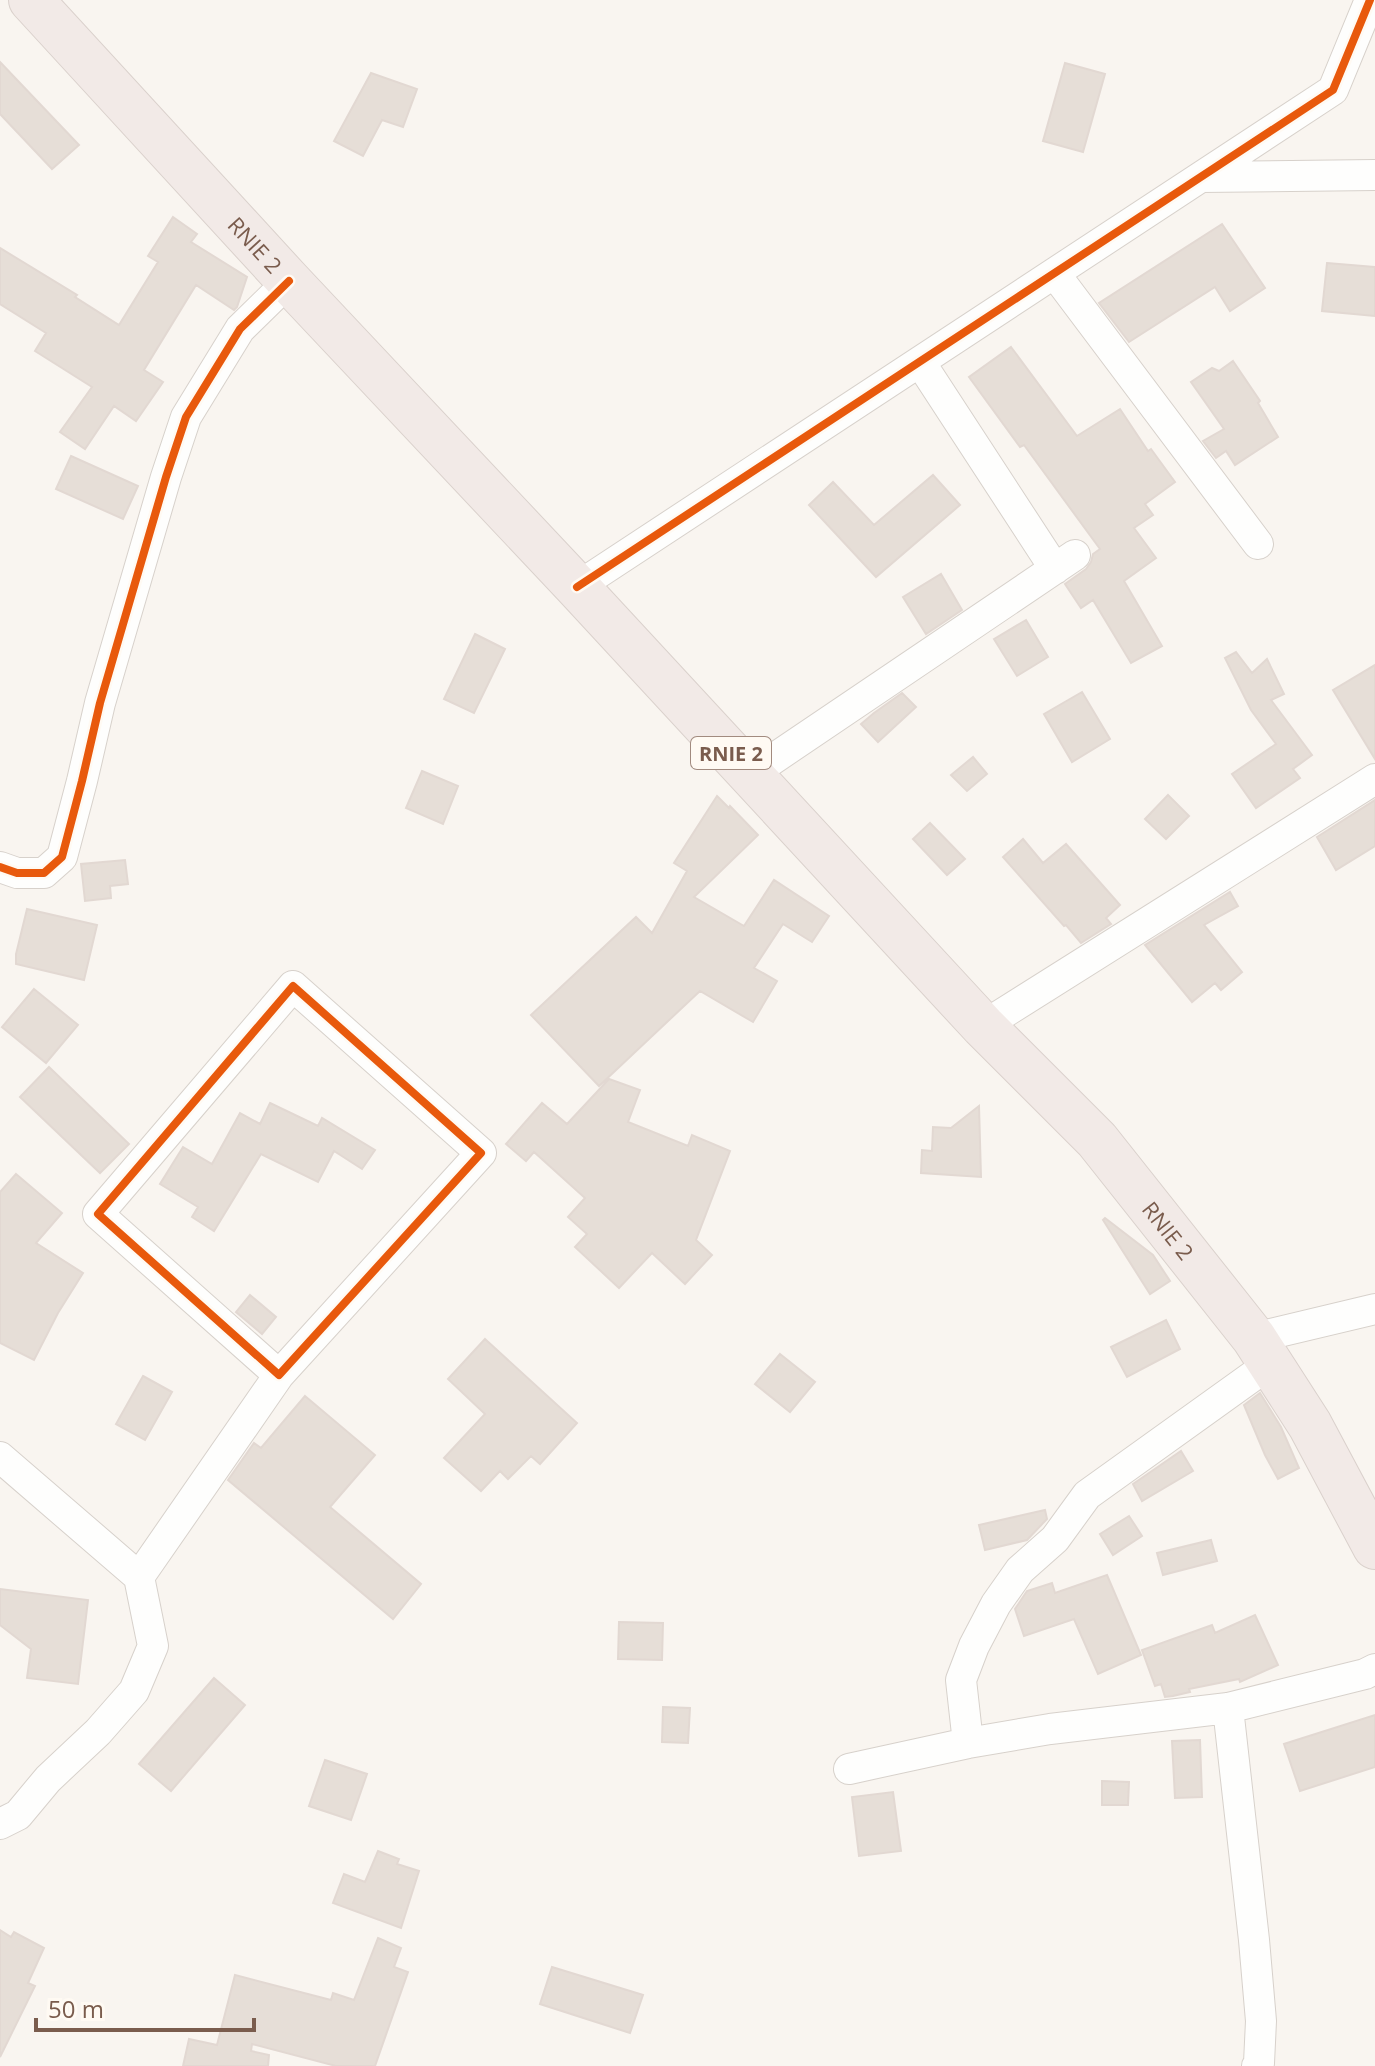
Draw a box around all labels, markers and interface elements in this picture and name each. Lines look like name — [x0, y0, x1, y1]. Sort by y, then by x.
street label: RNIE 2 — [222, 210, 289, 279]
road number: RNIE 2 — [691, 737, 771, 769]
street label: RNIE 2 — [1136, 1195, 1201, 1266]
scale bar — [36, 1982, 254, 2032]
text: 50 m — [48, 1992, 104, 2025]

